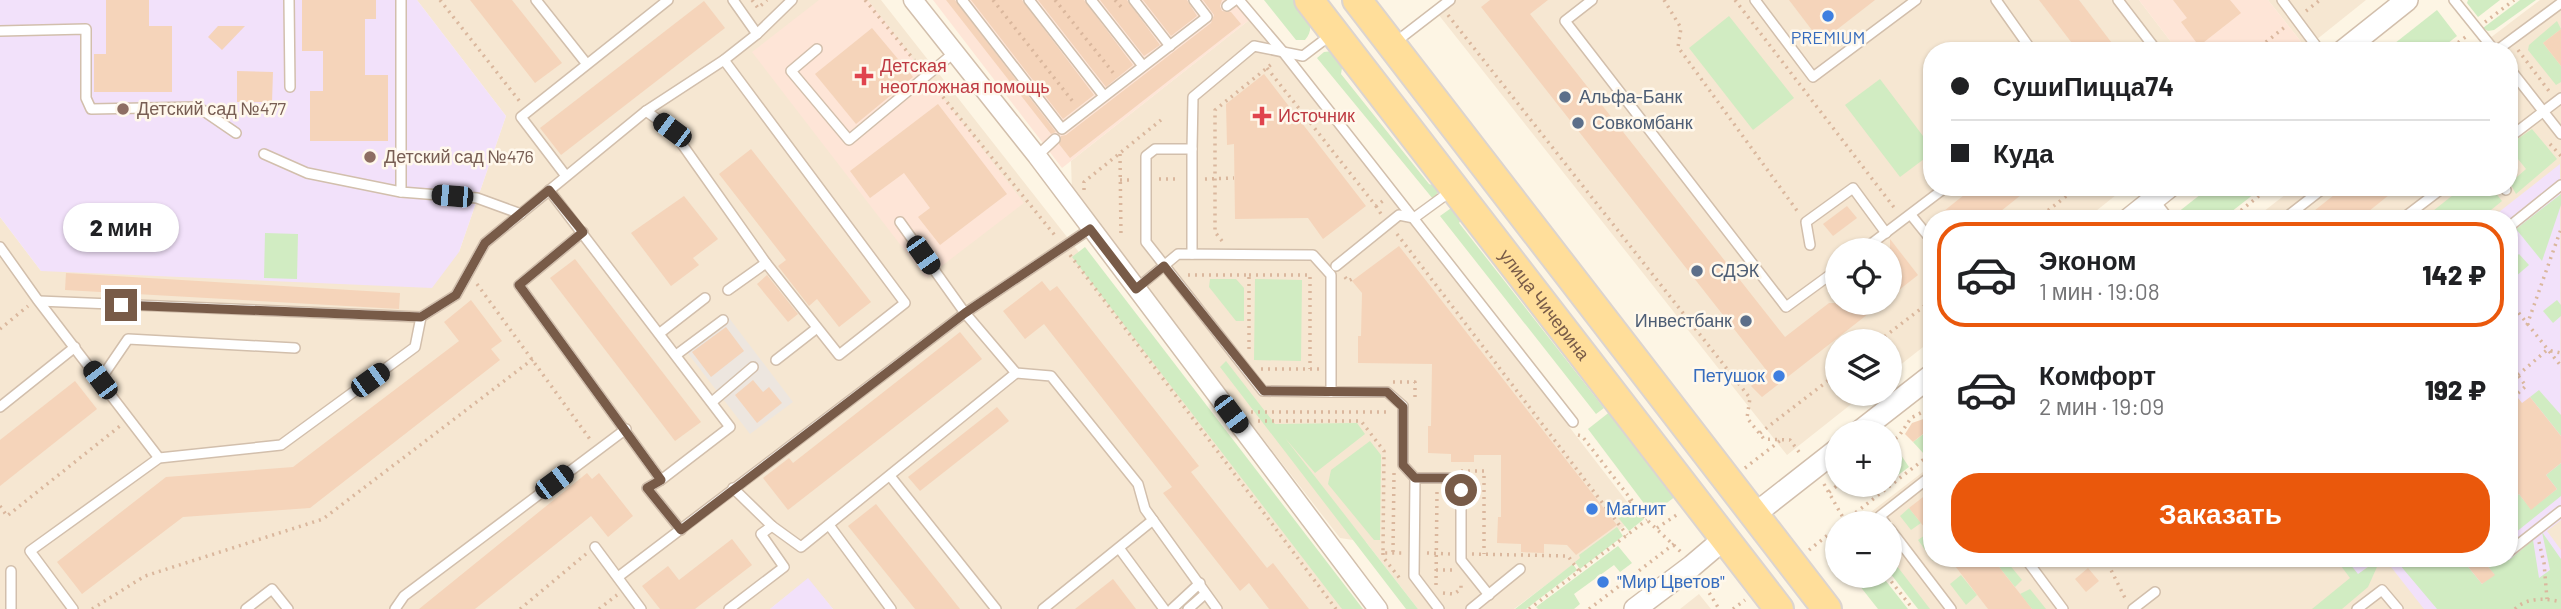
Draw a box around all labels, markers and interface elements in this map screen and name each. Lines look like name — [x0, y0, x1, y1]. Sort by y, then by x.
marker: PREMIUM — [1820, 8, 1836, 24]
place label: PREMIUM — [1791, 26, 1865, 48]
place label: Детская неотложная помощь — [880, 54, 1050, 97]
marker: Детская неотложная помощь — [854, 66, 874, 86]
text: СушиПицца74 — [1993, 70, 2174, 101]
place label: Альфа-Банк — [1579, 85, 1683, 107]
marker: Альфа-Банк — [1557, 89, 1573, 105]
place label: Детский сад №477 — [137, 97, 287, 119]
marker: Детский сад №477 — [115, 101, 131, 117]
place label: Источник — [1278, 104, 1355, 126]
marker: Источник — [1252, 106, 1272, 126]
car — [649, 109, 696, 151]
place label: Совкомбанк — [1592, 111, 1693, 133]
marker: Совкомбанк — [1570, 115, 1586, 131]
text: Куда — [1993, 137, 2054, 168]
place label: Детский сад №476 — [384, 145, 534, 167]
marker: Детский сад №476 — [362, 149, 378, 165]
car — [431, 184, 474, 208]
callout: 2 мин — [63, 204, 179, 252]
text: 2 мин — [90, 213, 152, 241]
car — [903, 232, 944, 278]
map controls — [1825, 238, 1902, 588]
button: locate — [1825, 238, 1902, 315]
icon: car — [1955, 243, 2018, 306]
street label: улица Чичерина — [1495, 244, 1595, 365]
text: Эконом — [2039, 244, 2137, 275]
place label: СДЭК — [1711, 259, 1760, 281]
text: 142 ₽ — [2422, 259, 2486, 290]
marker: СДЭК — [1689, 263, 1705, 279]
text: 1 мин · 19:08 — [2039, 277, 2160, 305]
route end — [105, 289, 137, 321]
place label: Инвестбанк — [1635, 309, 1732, 331]
marker: Инвестбанк — [1738, 313, 1754, 329]
button: layers — [1825, 329, 1902, 406]
car — [79, 357, 122, 403]
icon: car — [1955, 358, 2018, 421]
car — [347, 359, 394, 401]
text: Комфорт — [2039, 359, 2156, 390]
place label: Петушок — [1693, 364, 1765, 386]
marker: Петушок — [1771, 368, 1787, 384]
text: 192 ₽ — [2425, 374, 2486, 405]
car — [1210, 391, 1253, 437]
text: 2 мин · 19:09 — [2039, 392, 2164, 420]
button: + — [1825, 420, 1902, 497]
car — [531, 461, 578, 503]
button: Заказать — [1951, 473, 2490, 553]
route start — [1445, 474, 1477, 506]
place label: Магнит — [1606, 497, 1666, 519]
marker: Магнит — [1584, 501, 1600, 517]
button: − — [1825, 511, 1902, 588]
place label: "Мир Цветов" — [1617, 570, 1725, 592]
marker: "Мир Цветов" — [1595, 574, 1611, 590]

